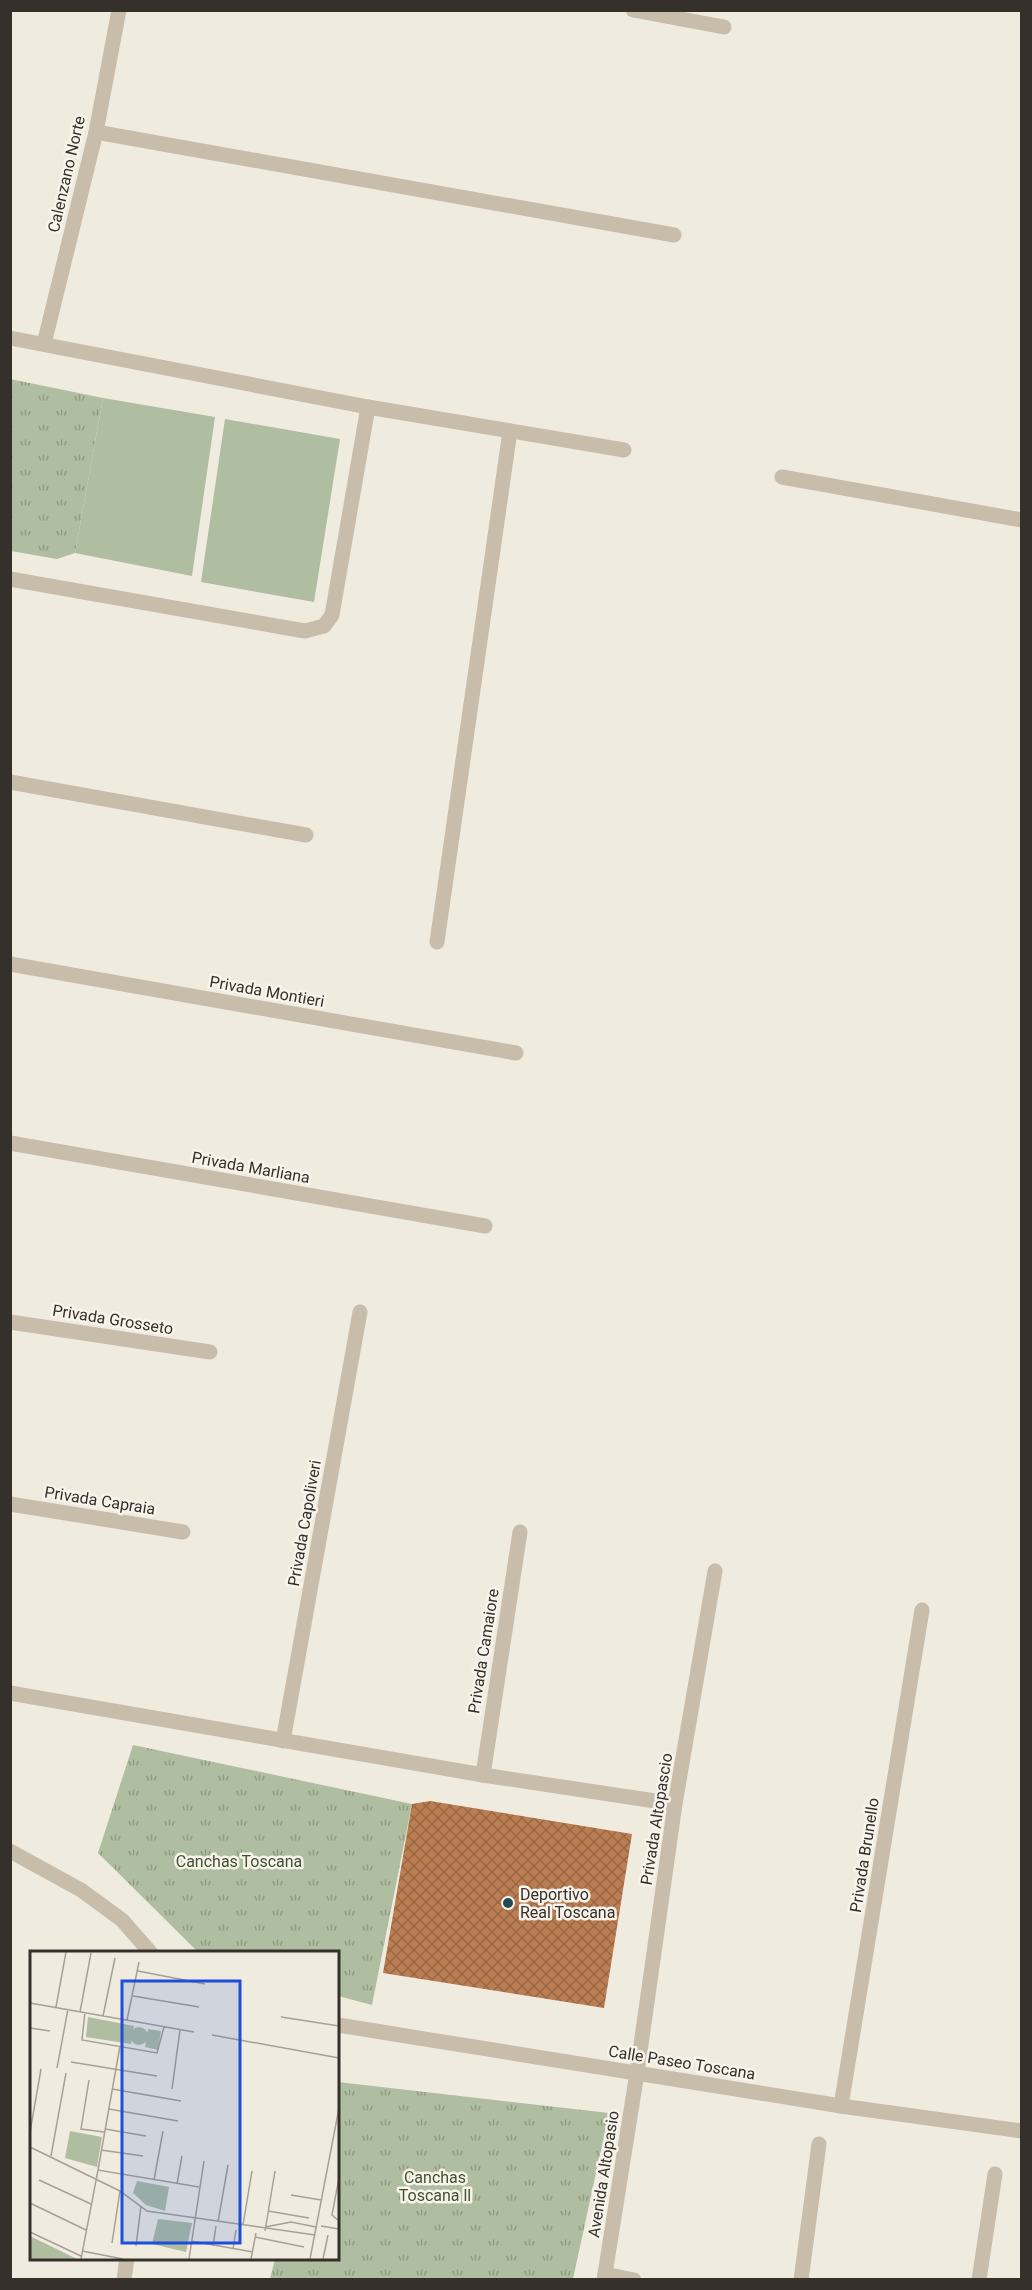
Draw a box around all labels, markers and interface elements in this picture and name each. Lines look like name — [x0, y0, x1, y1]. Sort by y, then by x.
street label: Calenzano Norte — [44, 114, 89, 234]
street label: Privada Montieri — [208, 972, 326, 1011]
street label: Privada Marliana — [190, 1148, 311, 1187]
street label: Privada Grosseto — [51, 1301, 175, 1338]
street label: Privada Capoliveri — [284, 1458, 325, 1588]
street label: Privada Capraia — [43, 1482, 157, 1519]
street label: Privada Camaiore — [464, 1587, 503, 1715]
street label: Privada Altopascio — [637, 1752, 676, 1886]
street label: Privada Brunello — [846, 1796, 883, 1914]
park label: Canchas Toscana — [176, 1852, 302, 1871]
place label: Deportivo Real Toscana — [520, 1885, 615, 1922]
marker: Deportivo Real Toscana — [501, 1896, 515, 1910]
inset map — [30, 1951, 339, 2260]
street label: Calle Paseo Toscana — [607, 2042, 757, 2083]
street label: Avenida Altopasio — [584, 2109, 623, 2239]
park label: Canchas Toscana ll — [399, 2168, 471, 2205]

